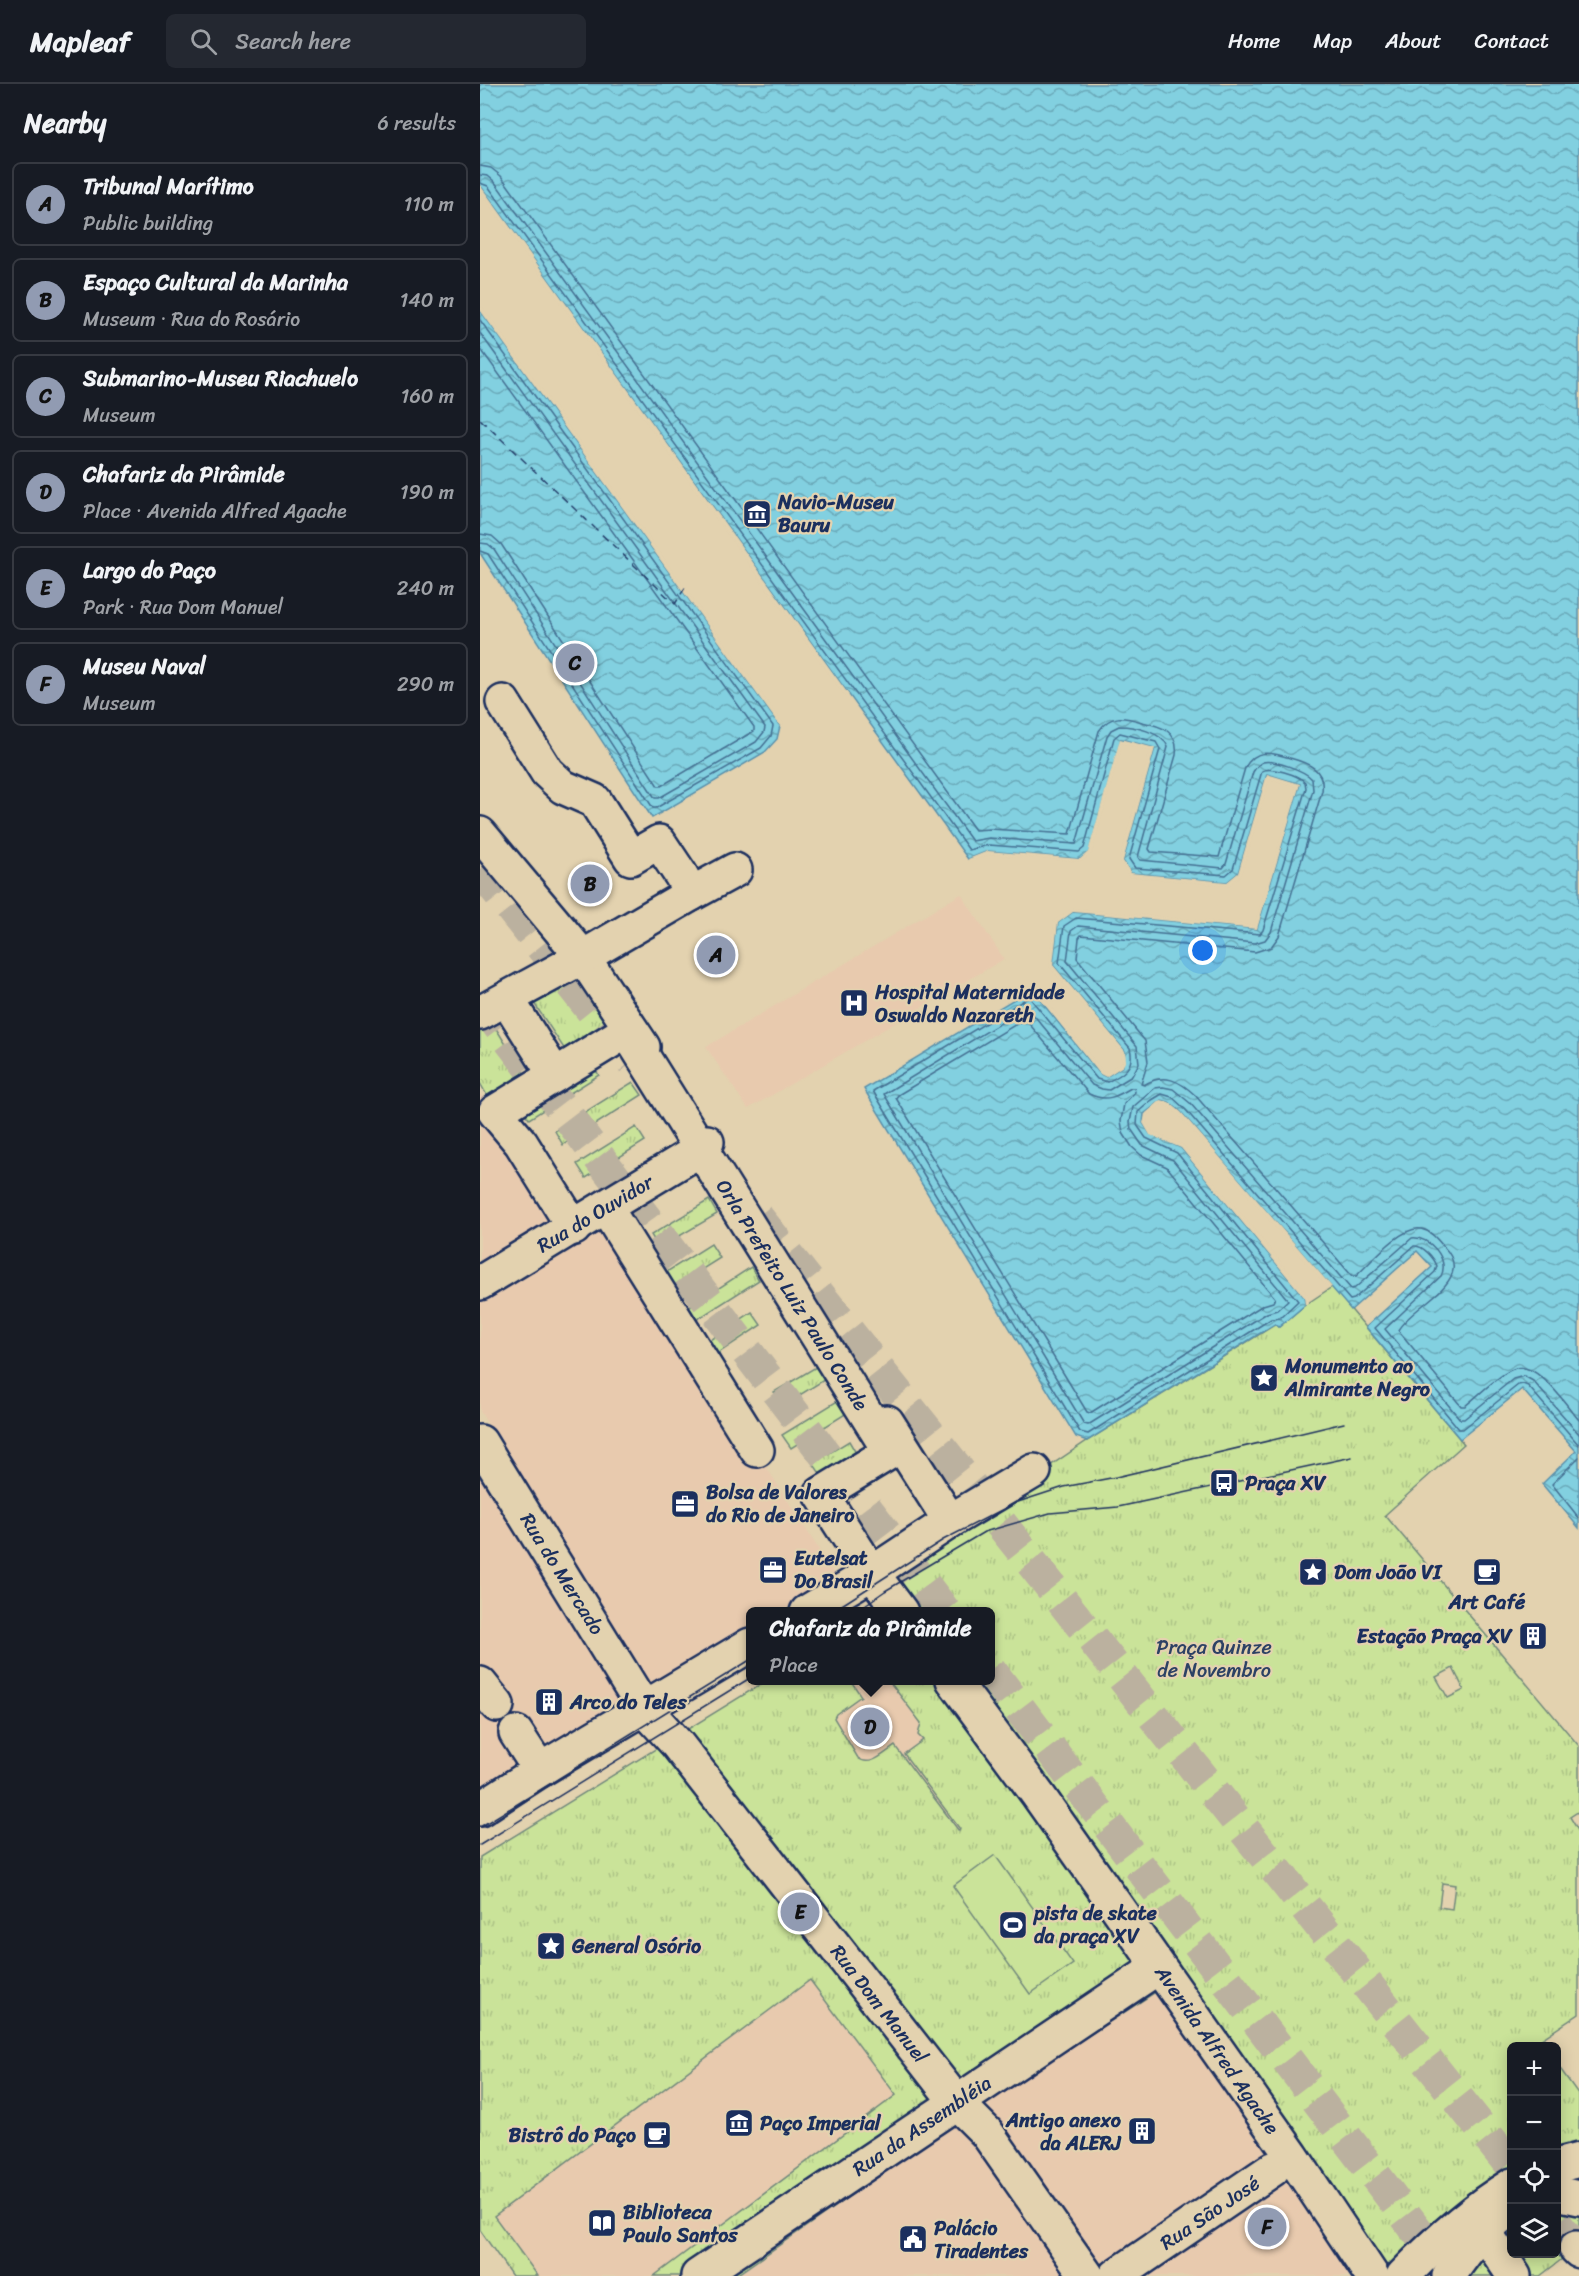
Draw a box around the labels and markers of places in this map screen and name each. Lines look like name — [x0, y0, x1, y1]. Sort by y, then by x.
place label: Navio-Museu Bauru — [777, 485, 894, 543]
museum icon: Navio-Museu Bauru — [741, 498, 773, 530]
pin: C — [556, 640, 595, 686]
pin: B — [570, 862, 610, 906]
pin: A — [696, 932, 736, 978]
place label: Hospital Maternidade Oswaldo Nazareth — [874, 975, 1066, 1033]
hospital icon: Hospital Maternidade Oswaldo Nazareth — [838, 987, 870, 1019]
place label: Monumento ao Almirante Negro — [1284, 1349, 1431, 1407]
place icon: Monumento ao Almirante Negro — [1248, 1362, 1280, 1394]
place label: Praça XV — [1245, 1466, 1327, 1501]
bus stop icon: Praça XV — [1208, 1467, 1240, 1499]
place label: Bolsa de Valores do Rio de Janeiro — [706, 1475, 855, 1533]
office icon: Bolsa de Valores do Rio de Janeiro — [669, 1488, 701, 1520]
place label: Eutelsat Do Brasil — [794, 1541, 874, 1599]
office icon: Eutelsat Do Brasil — [757, 1554, 789, 1586]
place label: Dom João VI — [1334, 1555, 1443, 1590]
place icon: Dom João VI — [1297, 1556, 1329, 1588]
cafe icon: Art Café — [1471, 1556, 1503, 1588]
place label: Art Café — [1448, 1585, 1526, 1620]
place label: Estação Praça XV — [1357, 1619, 1513, 1654]
building icon: Estação Praça XV — [1517, 1620, 1549, 1652]
place label: Arco do Teles — [569, 1685, 687, 1720]
building icon: Arco do Teles — [533, 1686, 565, 1718]
pin: D — [850, 1704, 890, 1750]
pin: E — [780, 1890, 820, 1934]
place label: pista de skate da praça XV — [1032, 1896, 1158, 1954]
sports icon: pista de skate da praça XV — [997, 1909, 1029, 1941]
place label: General Osório — [571, 1929, 702, 1964]
place icon: General Osório — [535, 1930, 567, 1962]
place label: Antigo anexo da ALERJ — [1005, 2103, 1122, 2161]
place label: Paço Imperial — [760, 2106, 882, 2141]
museum icon: Paço Imperial — [723, 2107, 755, 2139]
building icon: Antigo anexo da ALERJ — [1126, 2115, 1158, 2147]
place label: Bistrô do Paço — [508, 2118, 636, 2153]
cafe icon: Bistrô do Paço — [641, 2119, 673, 2151]
place label: Biblioteca Paulo Santos — [623, 2195, 738, 2253]
pin: F — [1248, 2204, 1286, 2250]
library icon: Biblioteca Paulo Santos — [586, 2207, 618, 2239]
place label: Palácio Tiradentes — [934, 2211, 1029, 2269]
public building icon: Palácio Tiradentes — [897, 2223, 929, 2255]

